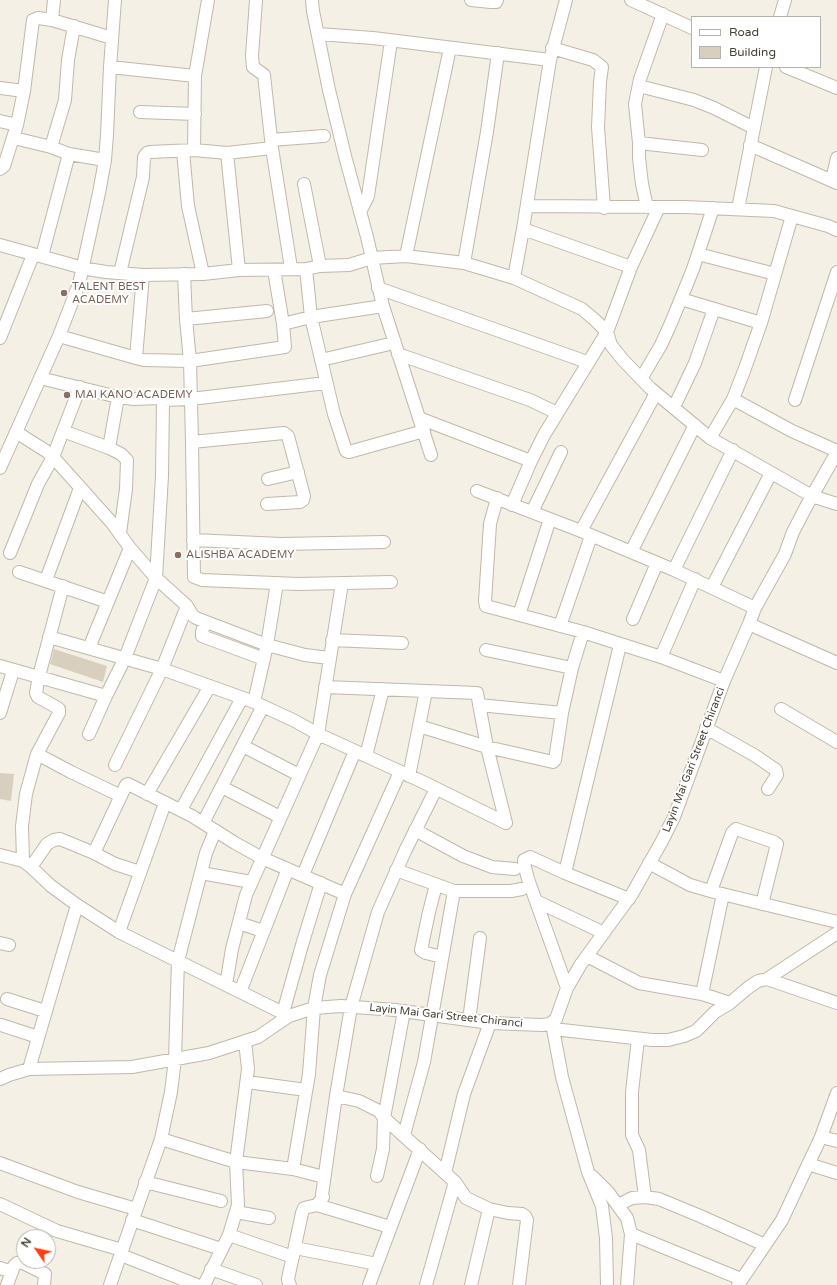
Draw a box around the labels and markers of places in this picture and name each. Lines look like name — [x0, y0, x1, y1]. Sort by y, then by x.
place label: TALENT BEST ACADEMY — [72, 280, 146, 306]
marker: TALENT BEST ACADEMY — [59, 288, 69, 298]
place label: MAI KANO ACADEMY — [75, 388, 193, 402]
marker: MAI KANO ACADEMY — [62, 390, 72, 400]
place label: ALISHBA ACADEMY — [186, 548, 294, 562]
marker: ALISHBA ACADEMY — [173, 550, 183, 560]

